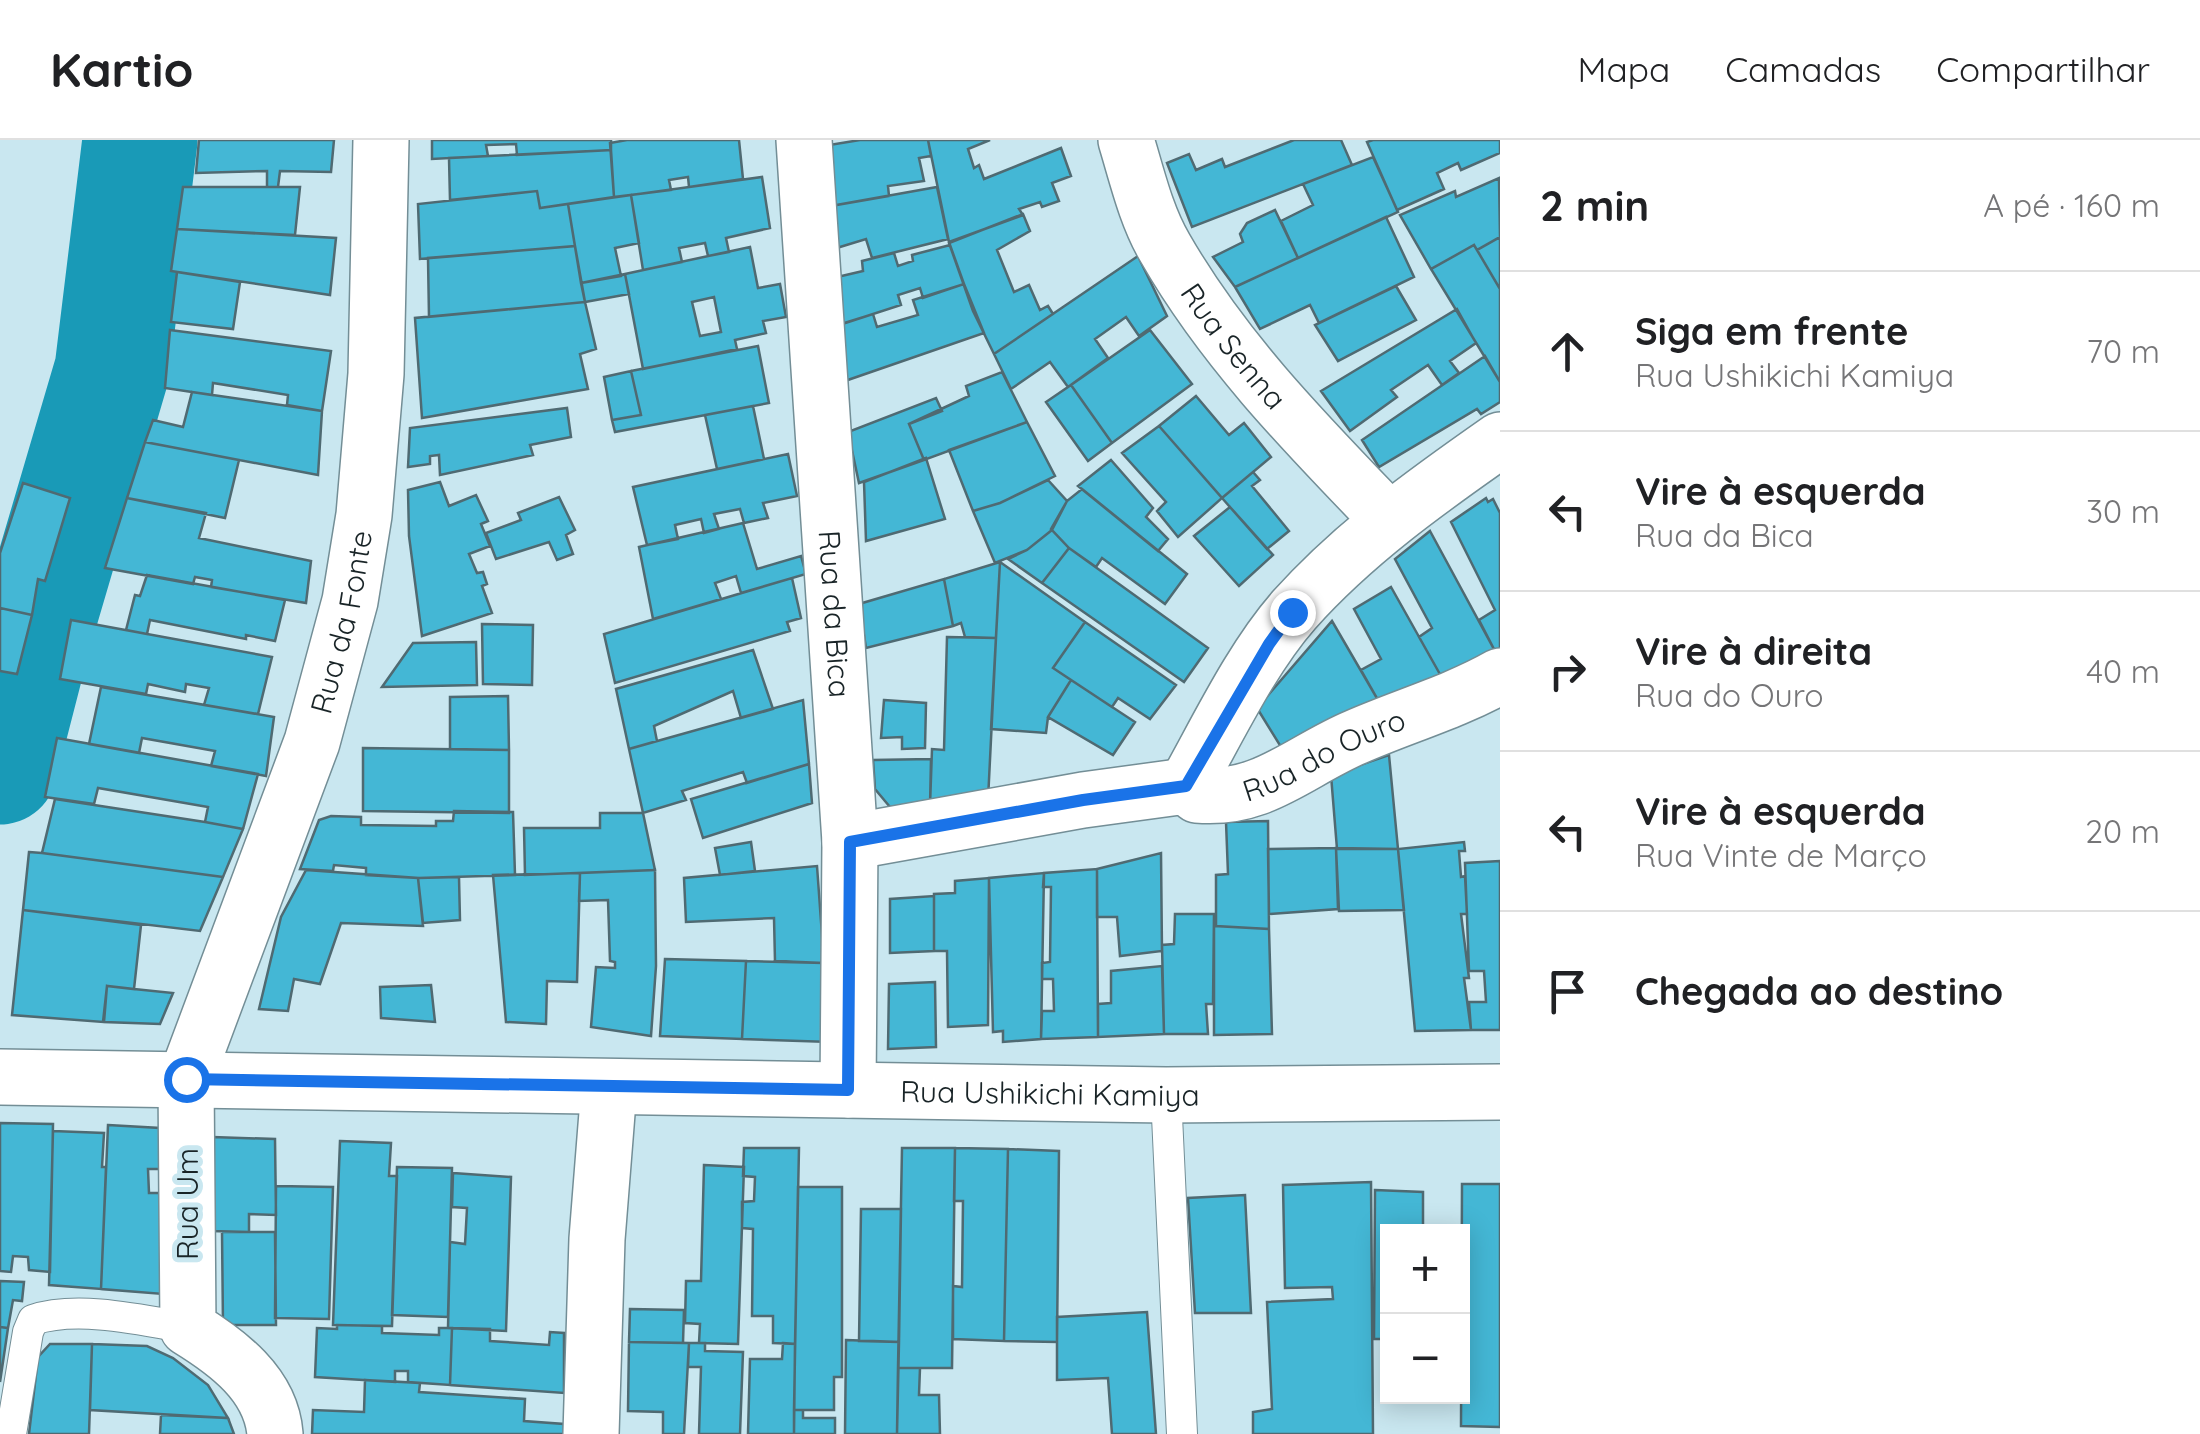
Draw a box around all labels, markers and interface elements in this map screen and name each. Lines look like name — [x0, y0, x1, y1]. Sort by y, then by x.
text: Kartio — [50, 39, 193, 99]
text: Mapa — [1578, 47, 1670, 91]
text: Camadas — [1725, 47, 1881, 91]
text: Compartilhar — [1936, 47, 2150, 91]
text: 2 min — [1540, 179, 1649, 232]
text: A pé · 160 m — [1983, 185, 2160, 225]
street label: Rua Senna — [1173, 276, 1295, 417]
text: Siga em frente — [1635, 307, 1908, 355]
icon: ahead — [1540, 324, 1595, 379]
text: 70 m — [2087, 331, 2160, 371]
text: Rua Ushikichi Kamiya — [1635, 355, 1954, 395]
text: Vire à esquerda — [1635, 467, 1926, 515]
icon: left — [1540, 484, 1595, 539]
text: 30 m — [2086, 491, 2160, 531]
text: Rua da Bica — [1635, 515, 1814, 555]
street label: Rua da Fonte — [302, 528, 380, 718]
street label: Rua da Bica — [811, 529, 859, 699]
route end — [1270, 590, 1316, 636]
text: Vire à direita — [1635, 627, 1872, 675]
icon: right — [1540, 644, 1595, 699]
text: 40 m — [2086, 651, 2160, 691]
text: Rua do Ouro — [1635, 675, 1824, 715]
street label: Rua do Ouro — [1238, 700, 1411, 810]
text: Vire à esquerda — [1635, 787, 1926, 835]
icon: left — [1540, 804, 1595, 859]
text: 20 m — [2085, 811, 2160, 851]
text: Rua Vinte de Março — [1635, 835, 1927, 875]
icon: arrive — [1540, 964, 1595, 1019]
text: Chegada ao destino — [1635, 967, 2003, 1015]
route start — [164, 1057, 210, 1103]
street label: Rua Ushikichi Kamiya — [900, 1072, 1200, 1114]
street label: Rua Um — [168, 1148, 206, 1260]
map controls — [1380, 1224, 1470, 1404]
button: + — [1380, 1224, 1470, 1314]
button: − — [1380, 1314, 1470, 1404]

